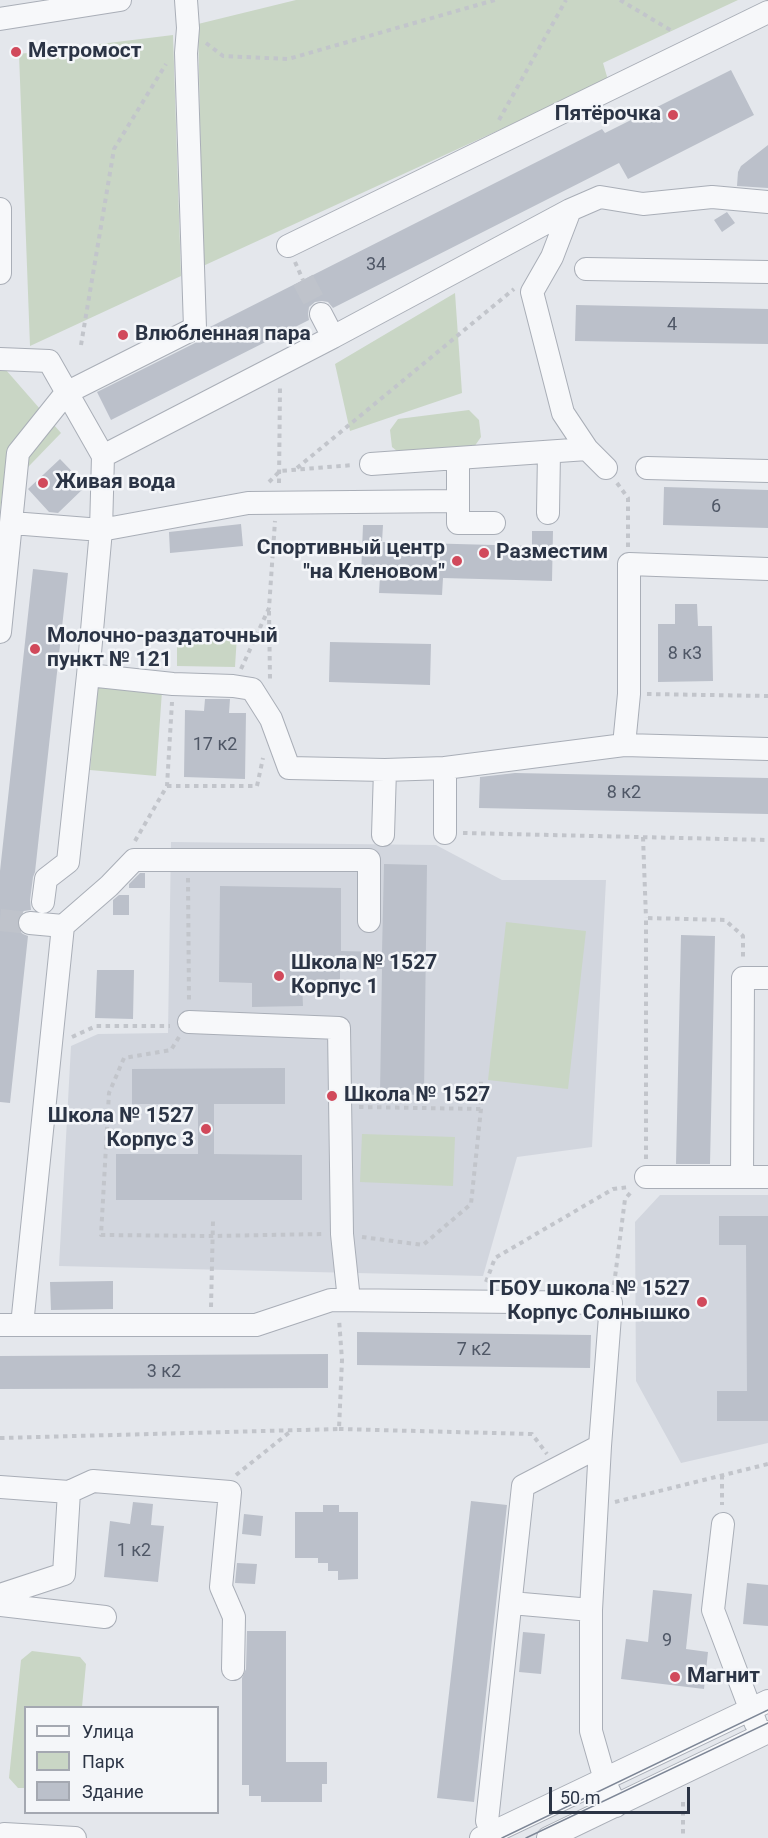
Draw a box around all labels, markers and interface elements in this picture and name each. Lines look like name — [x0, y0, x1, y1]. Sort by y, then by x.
place label: Метромост — [28, 39, 141, 65]
marker: Метромост — [9, 45, 23, 59]
place label: Пятёрочка — [555, 102, 661, 128]
marker: Пятёрочка — [666, 108, 680, 122]
house number: 34 — [366, 254, 386, 276]
house number: 4 — [667, 314, 677, 336]
place label: Влюбленная пара — [135, 322, 311, 348]
marker: Влюбленная пара — [116, 328, 130, 342]
place label: Живая вода — [55, 470, 175, 496]
marker: Живая вода — [36, 476, 50, 490]
house number: 6 — [711, 496, 721, 518]
place label: Спортивный центр "на Кленовом" — [257, 536, 445, 586]
place label: Разместим — [496, 540, 608, 566]
marker: Разместим — [477, 546, 491, 560]
marker: Спортивный центр "на Кленовом" — [450, 554, 464, 568]
place label: Молочно-раздаточный пункт № 121 — [47, 624, 278, 674]
marker: Молочно-раздаточный пункт № 121 — [28, 642, 42, 656]
house number: 8 к3 — [668, 643, 702, 665]
house number: 17 к2 — [193, 734, 237, 756]
house number: 8 к2 — [607, 782, 641, 804]
place label: Школа № 1527 Корпус 1 — [291, 951, 437, 1001]
marker: Школа № 1527 Корпус 1 — [272, 969, 286, 983]
place label: Школа № 1527 — [344, 1083, 490, 1109]
marker: Школа № 1527 — [325, 1089, 339, 1103]
place label: Школа № 1527 Корпус 3 — [48, 1104, 194, 1154]
marker: Школа № 1527 Корпус 3 — [199, 1122, 213, 1136]
place label: ГБОУ школа № 1527 Корпус Солнышко — [489, 1277, 690, 1327]
marker: ГБОУ школа № 1527 Корпус Солнышко — [695, 1295, 709, 1309]
house number: 7 к2 — [457, 1339, 491, 1361]
house number: 3 к2 — [147, 1361, 181, 1383]
house number: 1 к2 — [117, 1540, 151, 1562]
house number: 9 — [662, 1630, 672, 1652]
place label: Магнит — [687, 1664, 760, 1690]
marker: Магнит — [668, 1670, 682, 1684]
legend — [24, 1706, 219, 1814]
text: Улица — [82, 1721, 134, 1742]
text: Парк — [82, 1751, 124, 1772]
scale bar — [552, 1775, 693, 1813]
text: Здание — [82, 1781, 144, 1802]
text: 50 m — [560, 1787, 600, 1808]

